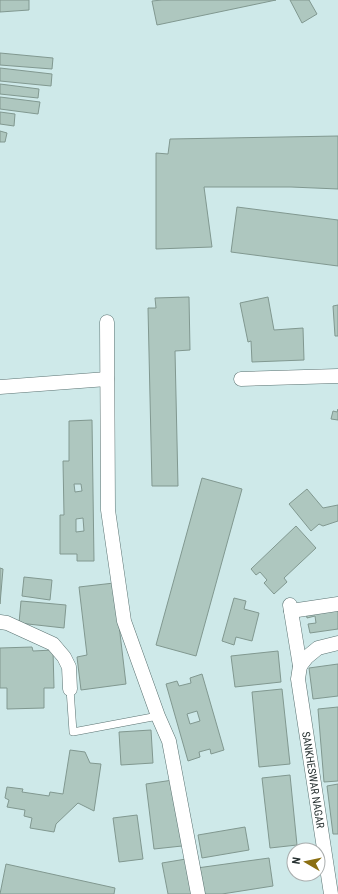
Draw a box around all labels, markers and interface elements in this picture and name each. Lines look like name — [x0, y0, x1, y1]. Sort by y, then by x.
street label: SANKHESWAR NAGAR — [299, 731, 327, 829]
north arrow — [286, 842, 326, 882]
text: N — [290, 856, 304, 865]

